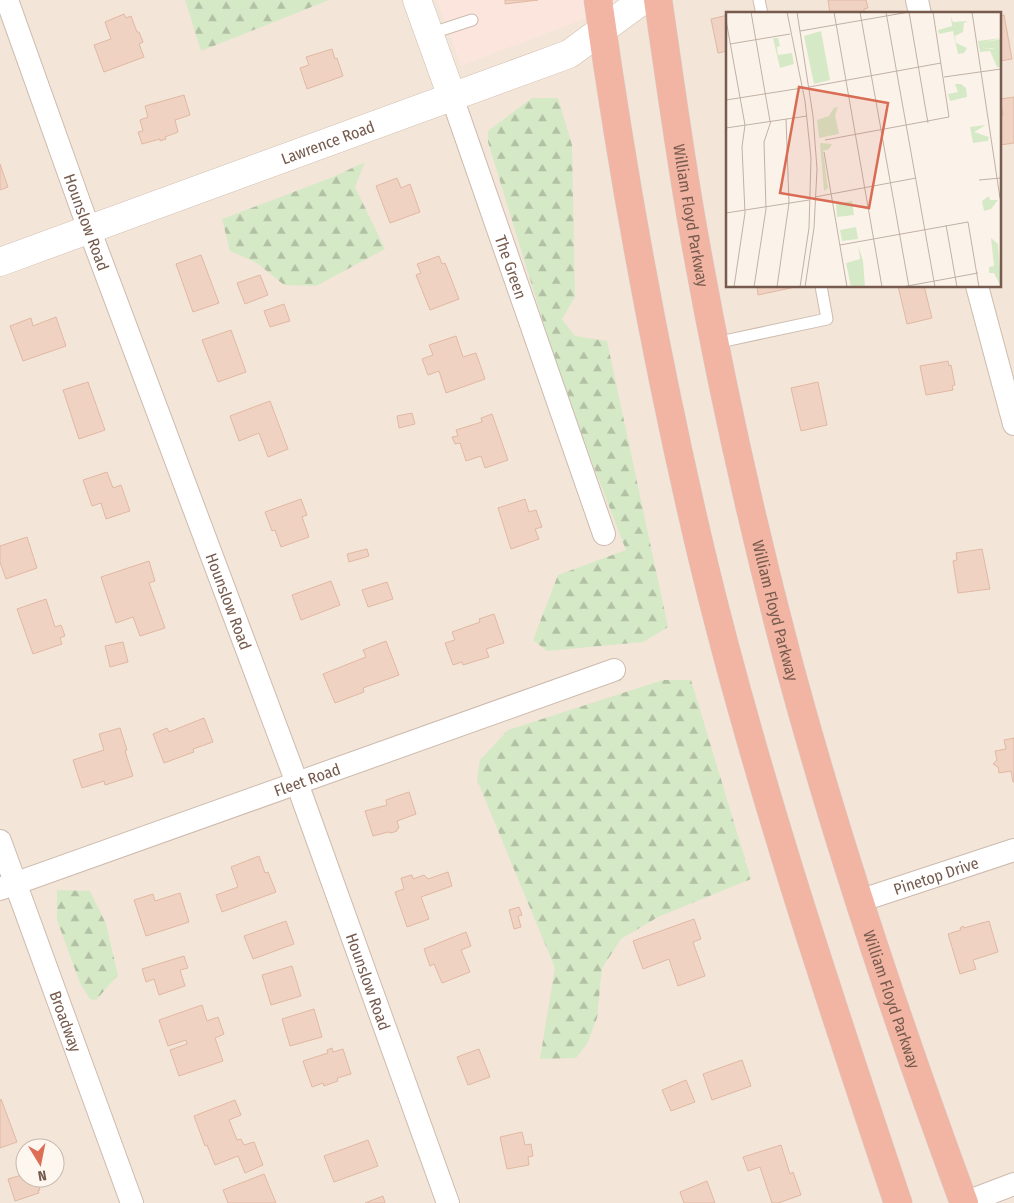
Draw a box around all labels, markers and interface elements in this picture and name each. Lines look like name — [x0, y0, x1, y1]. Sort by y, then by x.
inset map — [726, 12, 1002, 288]
street label: Lawrence Road — [278, 116, 377, 168]
street label: William Floyd Parkway — [670, 143, 713, 289]
street label: Hounslow Road — [60, 171, 113, 273]
street label: The Green — [491, 233, 531, 301]
street label: William Floyd Parkway — [749, 538, 803, 684]
street label: Hounslow Road — [202, 550, 256, 652]
street label: Fleet Road — [271, 759, 343, 800]
street label: Pinetop Drive — [891, 853, 981, 899]
street label: William Floyd Parkway — [860, 928, 925, 1072]
street label: Hounslow Road — [342, 930, 395, 1033]
street label: Broadway — [46, 988, 86, 1055]
north arrow — [15, 1138, 65, 1188]
text: N — [37, 1166, 48, 1184]

